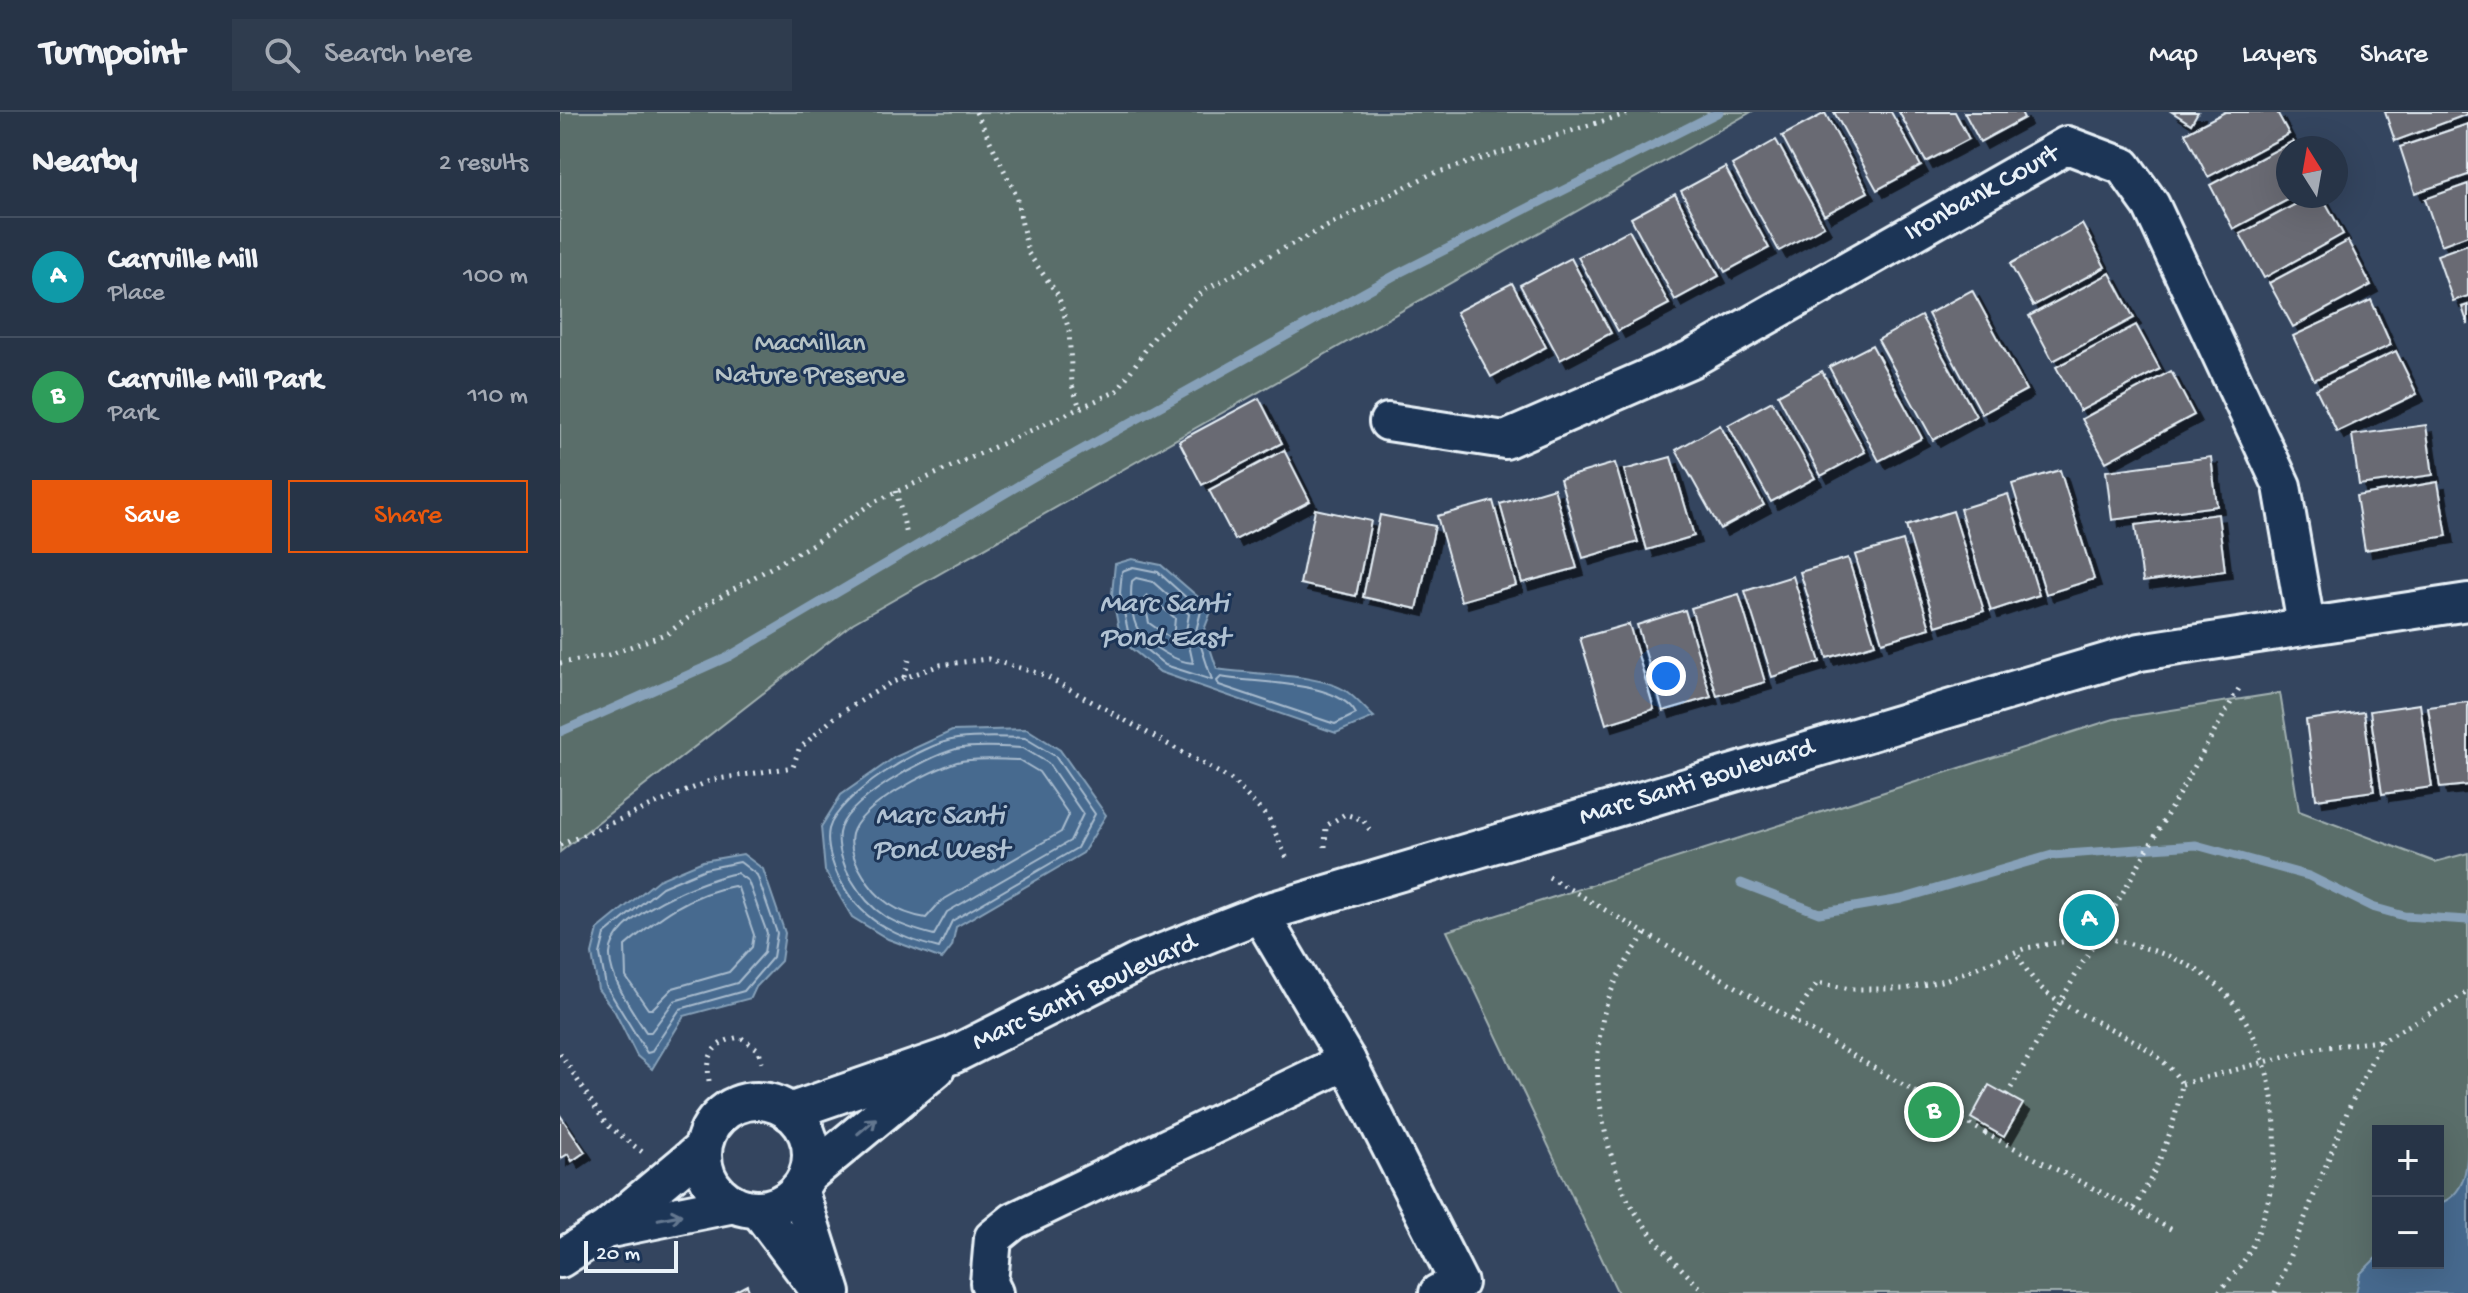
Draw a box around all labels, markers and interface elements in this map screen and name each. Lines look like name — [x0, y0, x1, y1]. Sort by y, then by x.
search box — [232, 19, 792, 91]
text: Turnpoint — [40, 33, 184, 77]
icon: search — [260, 33, 304, 77]
text: Search here — [324, 38, 472, 73]
text: Map — [2149, 39, 2198, 72]
text: Layers — [2242, 39, 2316, 72]
text: Share — [2360, 39, 2428, 72]
north arrow — [2276, 136, 2348, 208]
street label: Ironbank Court — [1899, 137, 2067, 250]
text: Nearby — [32, 144, 137, 184]
text: 2 results — [439, 149, 528, 180]
text: Carrville Mill — [108, 244, 258, 279]
text: A — [50, 262, 66, 293]
text: 100 m — [463, 262, 528, 293]
text: Place — [108, 279, 165, 310]
park label: MacMillan Nature Preserve — [715, 328, 906, 393]
text: Carrville Mill Park — [108, 364, 323, 399]
text: B — [51, 382, 65, 413]
text: 110 m — [468, 382, 528, 413]
text: Park — [108, 399, 158, 430]
button: Save — [32, 480, 272, 553]
button: Share — [288, 480, 528, 553]
water label: Marc Santi Pond East — [1099, 588, 1234, 657]
your location — [1646, 656, 1686, 696]
street label: Marc Santi Boulevard — [1576, 731, 1821, 834]
water label: Marc Santi Pond West — [872, 800, 1012, 869]
pin: A — [2063, 890, 2115, 950]
street label: Marc Santi Boulevard — [968, 925, 1205, 1059]
pin: B — [1908, 1082, 1960, 1142]
one-way arrow — [856, 1117, 877, 1135]
map controls — [2372, 1125, 2444, 1269]
button: + — [2372, 1125, 2444, 1197]
button: − — [2372, 1197, 2444, 1269]
one-way arrow — [656, 1209, 682, 1224]
scale bar — [584, 1237, 678, 1273]
text: 20 m — [596, 1242, 640, 1268]

